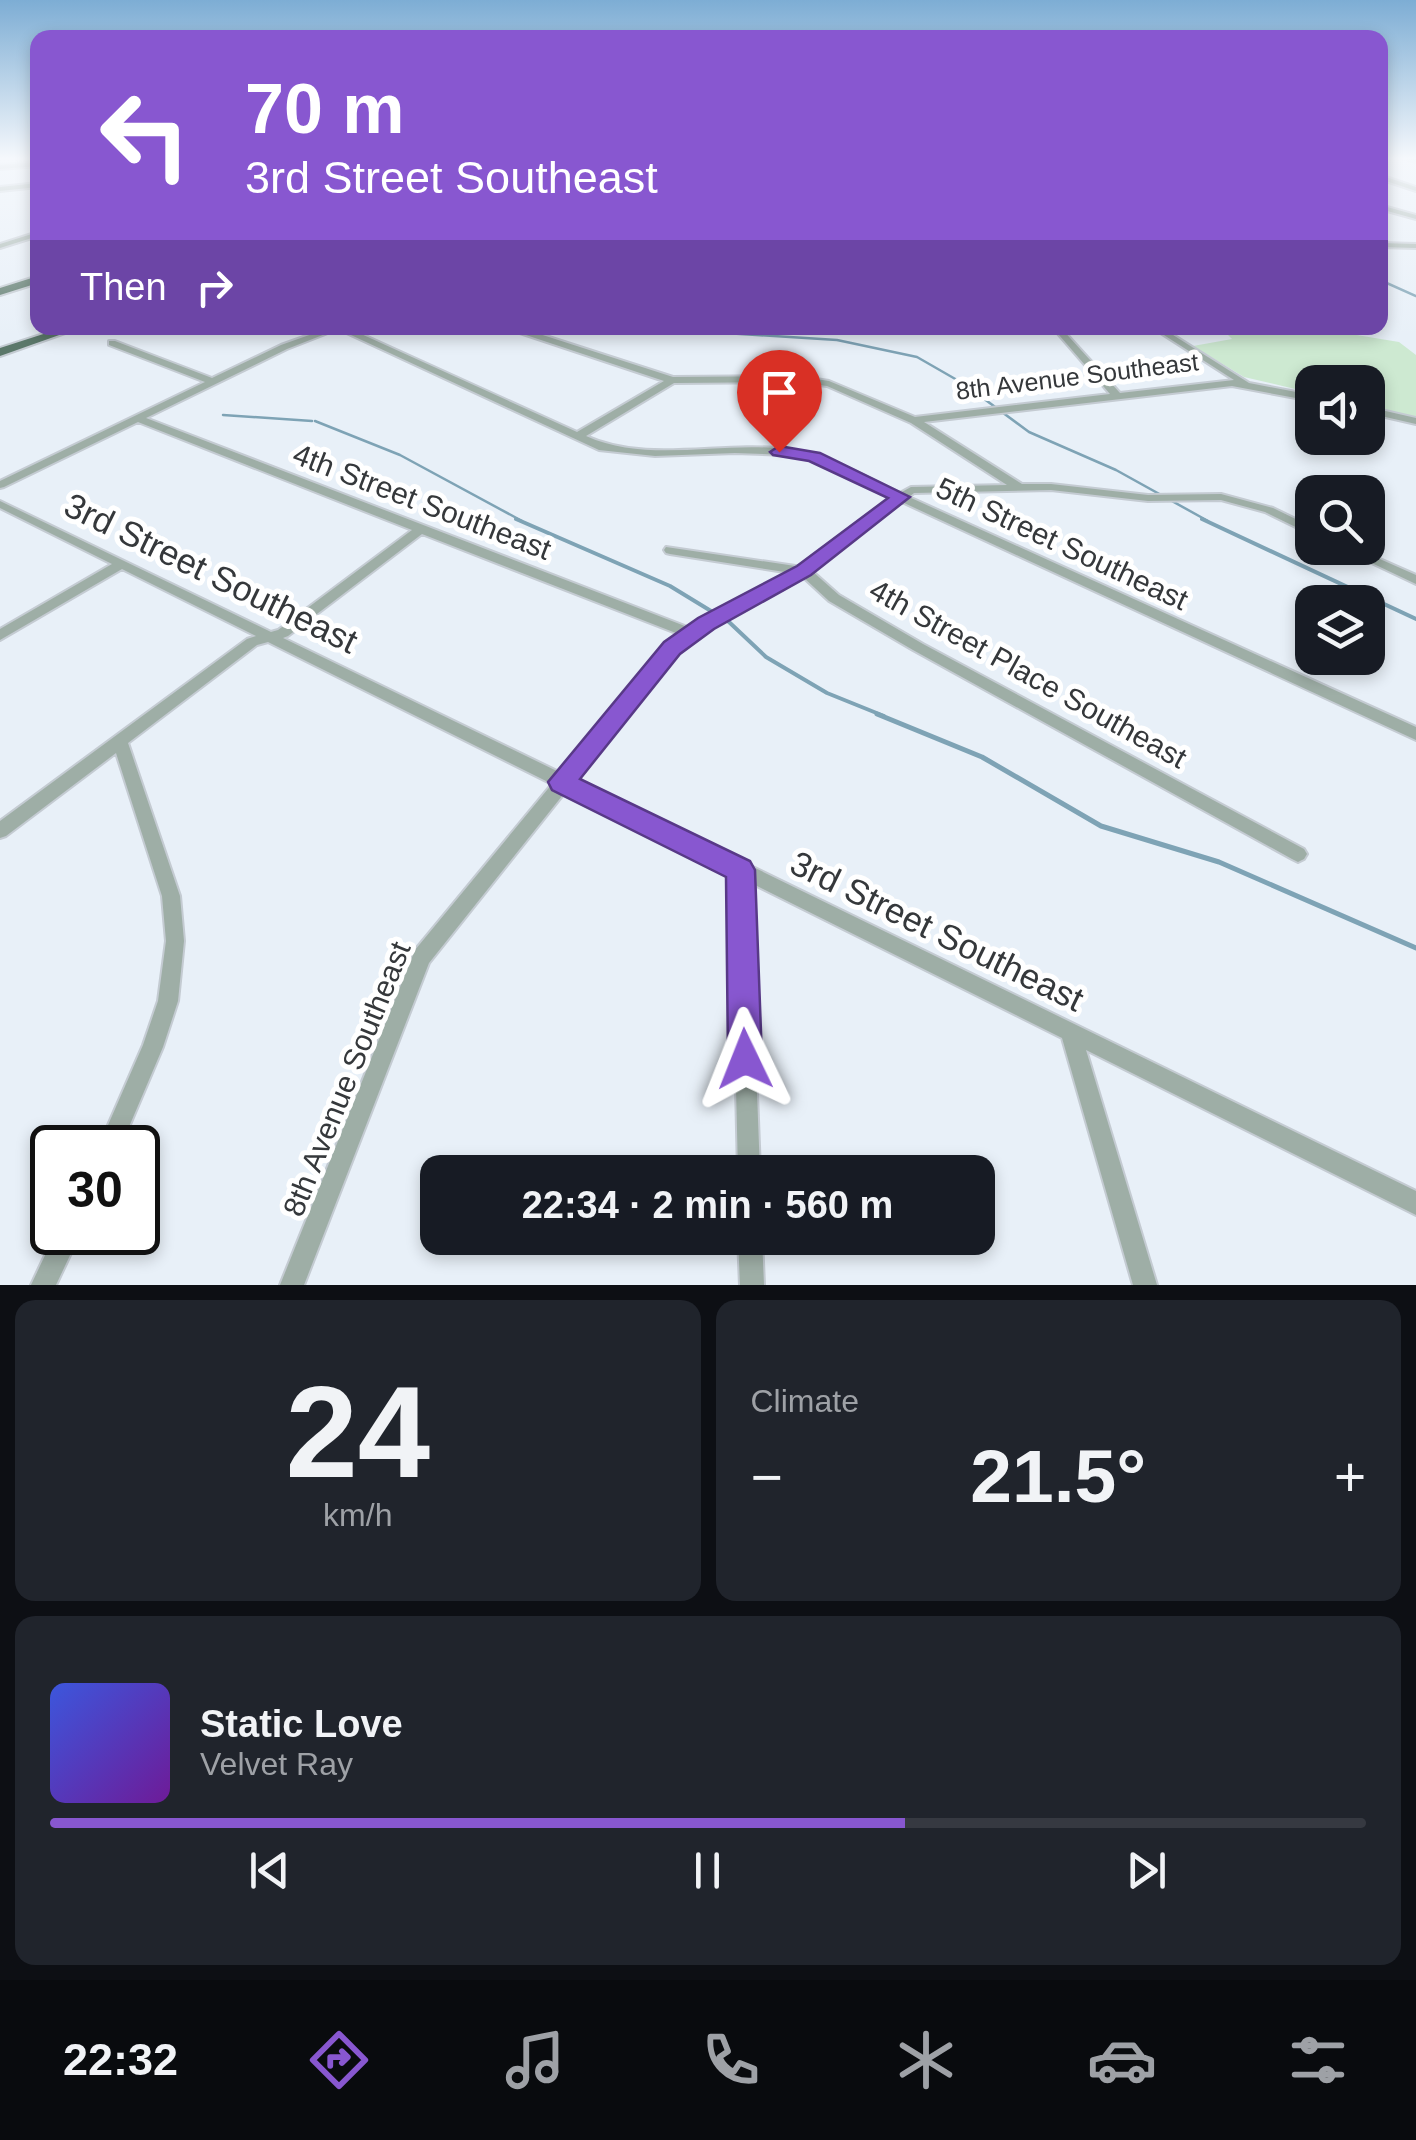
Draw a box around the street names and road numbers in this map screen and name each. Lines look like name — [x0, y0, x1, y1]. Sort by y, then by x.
street label: 8th Avenue Southeast — [954, 347, 1200, 405]
street label: 4th Street Southeast — [289, 437, 556, 566]
street label: 5th Street Southeast — [931, 471, 1194, 617]
street label: 3rd Street Southeast — [58, 485, 364, 661]
street label: 4th Street Place Southeast — [864, 573, 1193, 775]
street label: 3rd Street Southeast — [784, 843, 1090, 1019]
street label: 8th Avenue Southeast — [276, 936, 417, 1221]

